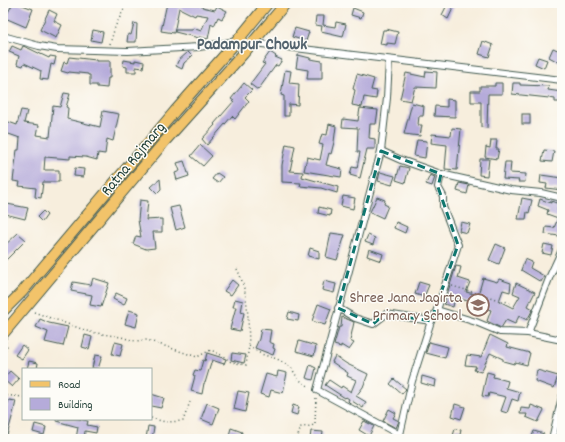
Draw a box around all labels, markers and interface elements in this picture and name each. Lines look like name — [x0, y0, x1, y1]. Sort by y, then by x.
district label: Padampur Chowk — [197, 34, 307, 58]
street label: Ratna Rajmarg — [96, 117, 172, 202]
place label: Shree Jana Jagirta Primary School — [349, 287, 462, 328]
school or university icon: Shree Jana Jagirta Primary School — [465, 292, 491, 318]
legend — [22, 368, 152, 420]
text: Road — [58, 377, 80, 394]
text: Building — [58, 397, 93, 414]

